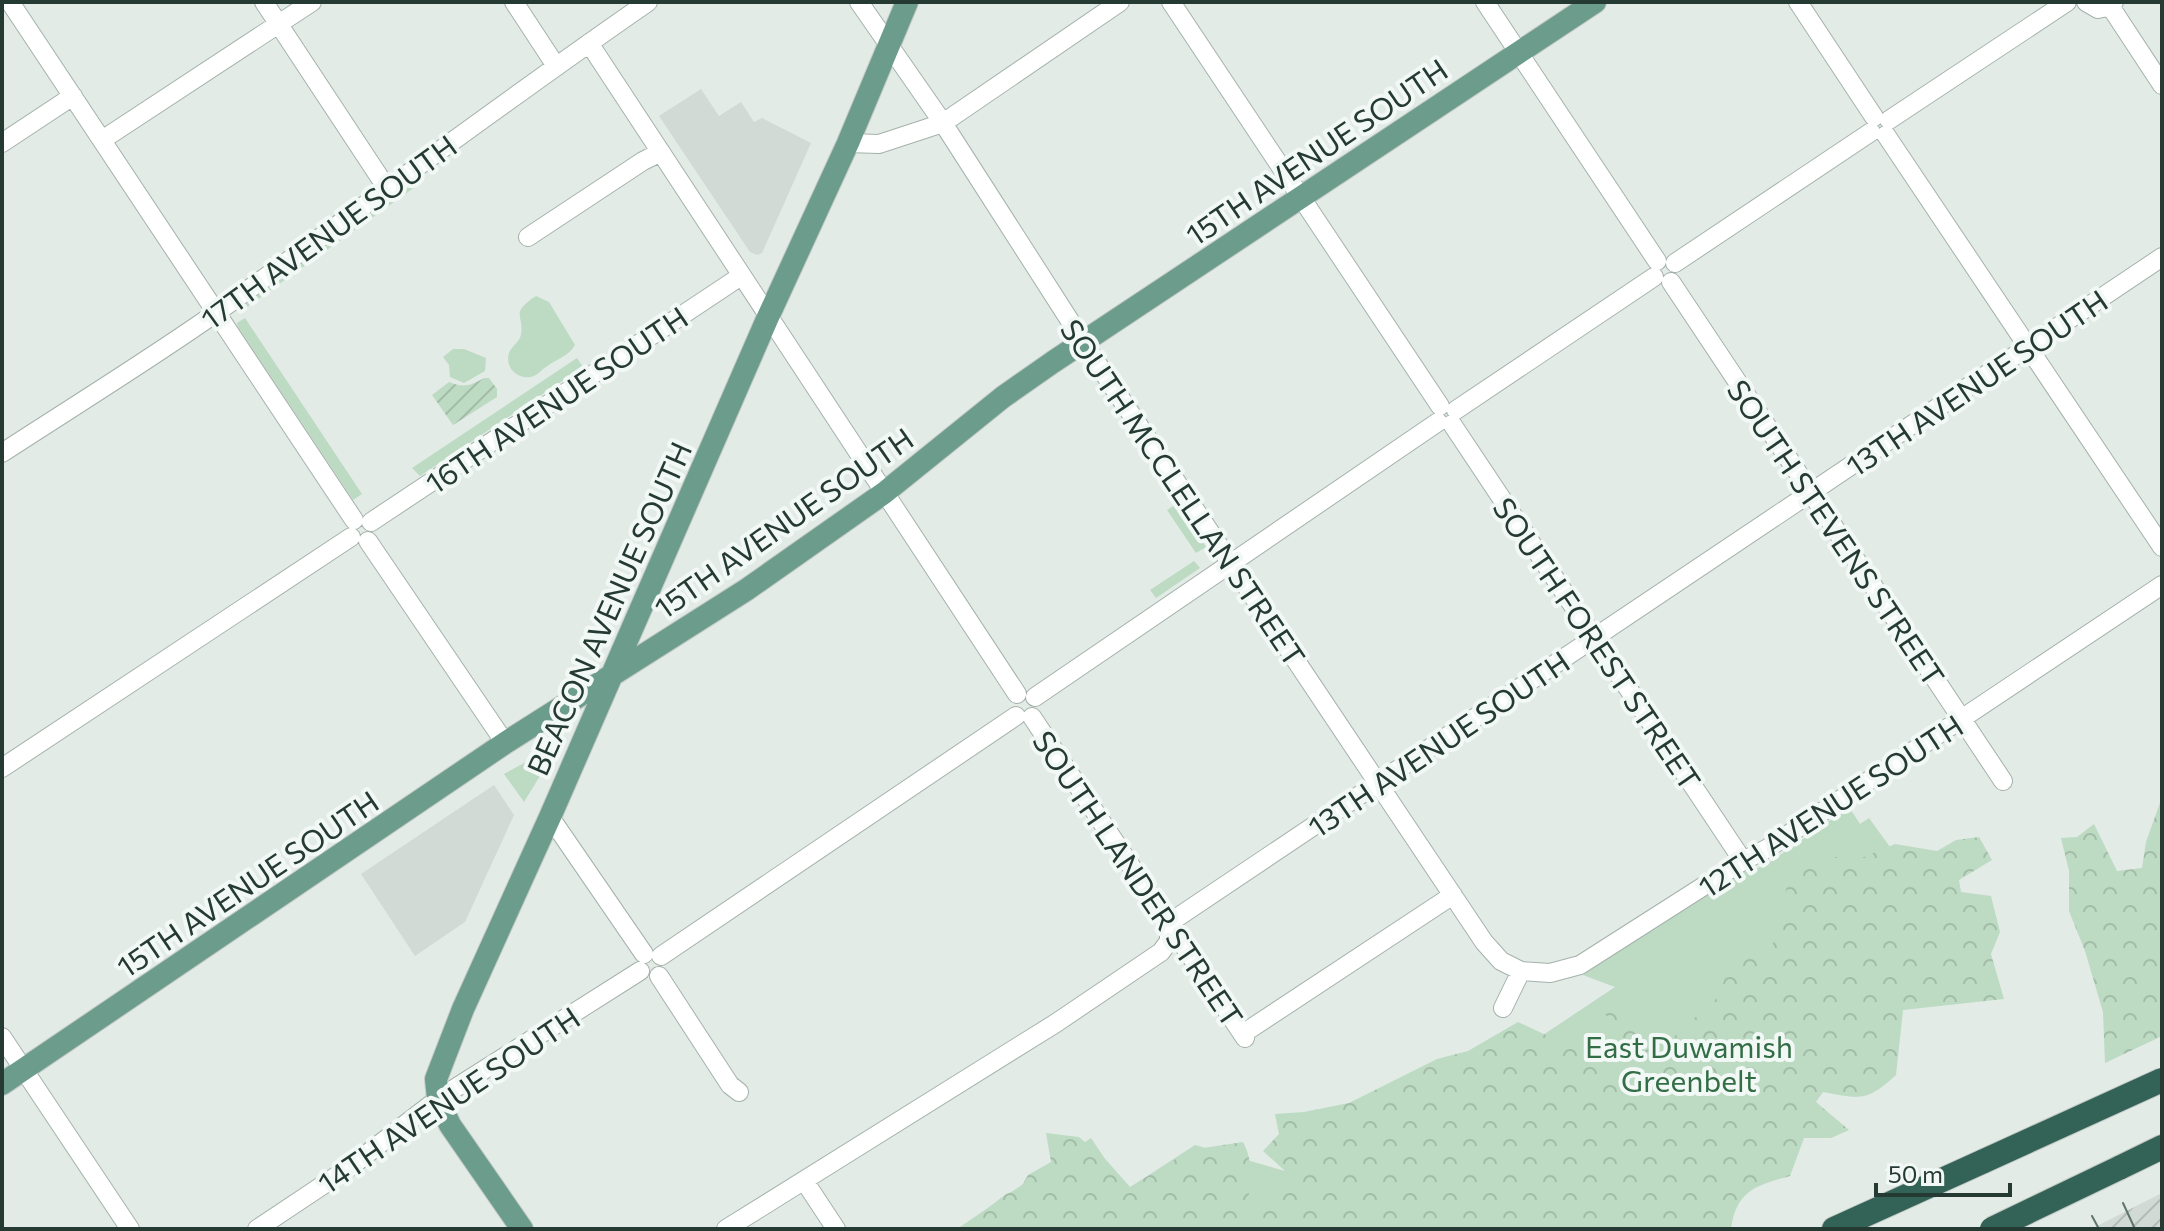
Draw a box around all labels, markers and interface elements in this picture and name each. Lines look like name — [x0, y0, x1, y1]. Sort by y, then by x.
street label: 15TH AVENUE SOUTH — [1178, 50, 1454, 252]
street label: 17TH AVENUE SOUTH — [193, 126, 463, 336]
street label: 13TH AVENUE SOUTH — [1838, 281, 2114, 483]
street label: 16TH AVENUE SOUTH — [418, 298, 694, 500]
street label: SOUTH MCCLELLAN STREET — [1054, 311, 1314, 673]
street label: SOUTH STEVENS STREET — [1721, 372, 1953, 692]
street label: 15TH AVENUE SOUTH — [646, 419, 920, 625]
street label: BEACON AVENUE SOUTH — [518, 436, 698, 780]
street label: SOUTH FOREST STREET — [1486, 490, 1710, 796]
street label: 13TH AVENUE SOUTH — [1300, 642, 1576, 844]
street label: 12TH AVENUE SOUTH — [1691, 706, 1969, 904]
street label: SOUTH LANDER STREET — [1026, 723, 1252, 1033]
street label: 15TH AVENUE SOUTH — [109, 782, 385, 984]
street label: 14TH AVENUE SOUTH — [310, 998, 586, 1200]
park label: East Duwamish Greenbelt — [1585, 1027, 1793, 1098]
scale bar — [1876, 1147, 2010, 1197]
text: 50 m — [1888, 1159, 1943, 1188]

